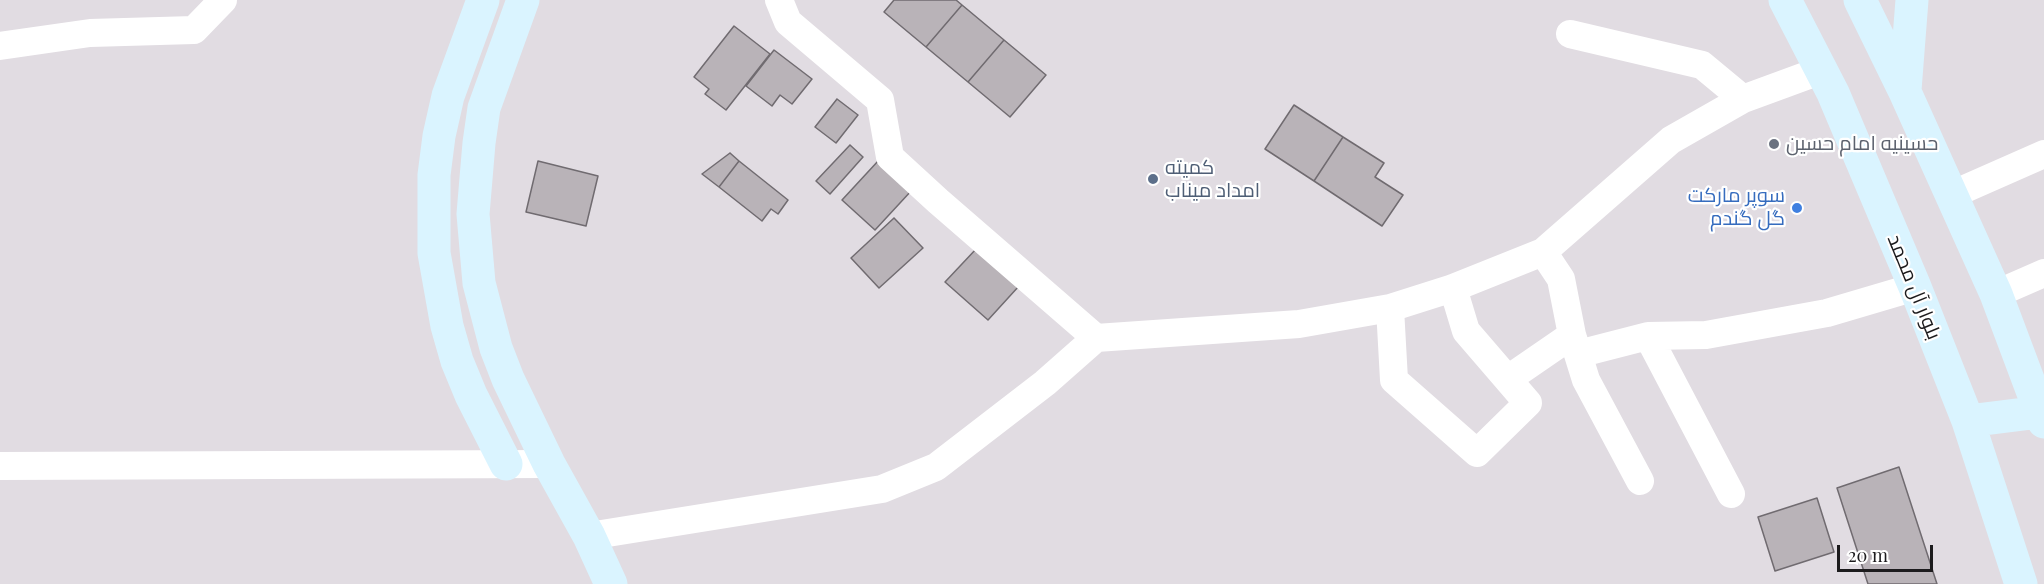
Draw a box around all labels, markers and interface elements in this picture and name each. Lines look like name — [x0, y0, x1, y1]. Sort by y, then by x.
place label: حسینیه امام حسین — [1786, 132, 1938, 156]
marker: حسینیه امام حسین — [1767, 137, 1781, 151]
place label: کمیته امداد میناب — [1165, 156, 1260, 203]
marker: کمیته امداد میناب — [1146, 172, 1160, 186]
place label: سوپر مارکت گل گندم — [1688, 184, 1785, 231]
marker: سوپر مارکت گل گندم — [1790, 201, 1804, 215]
street label: بلوار آل محمد — [1882, 231, 1946, 343]
scale bar — [1840, 533, 1936, 571]
text: 20 m — [1848, 543, 1888, 567]

